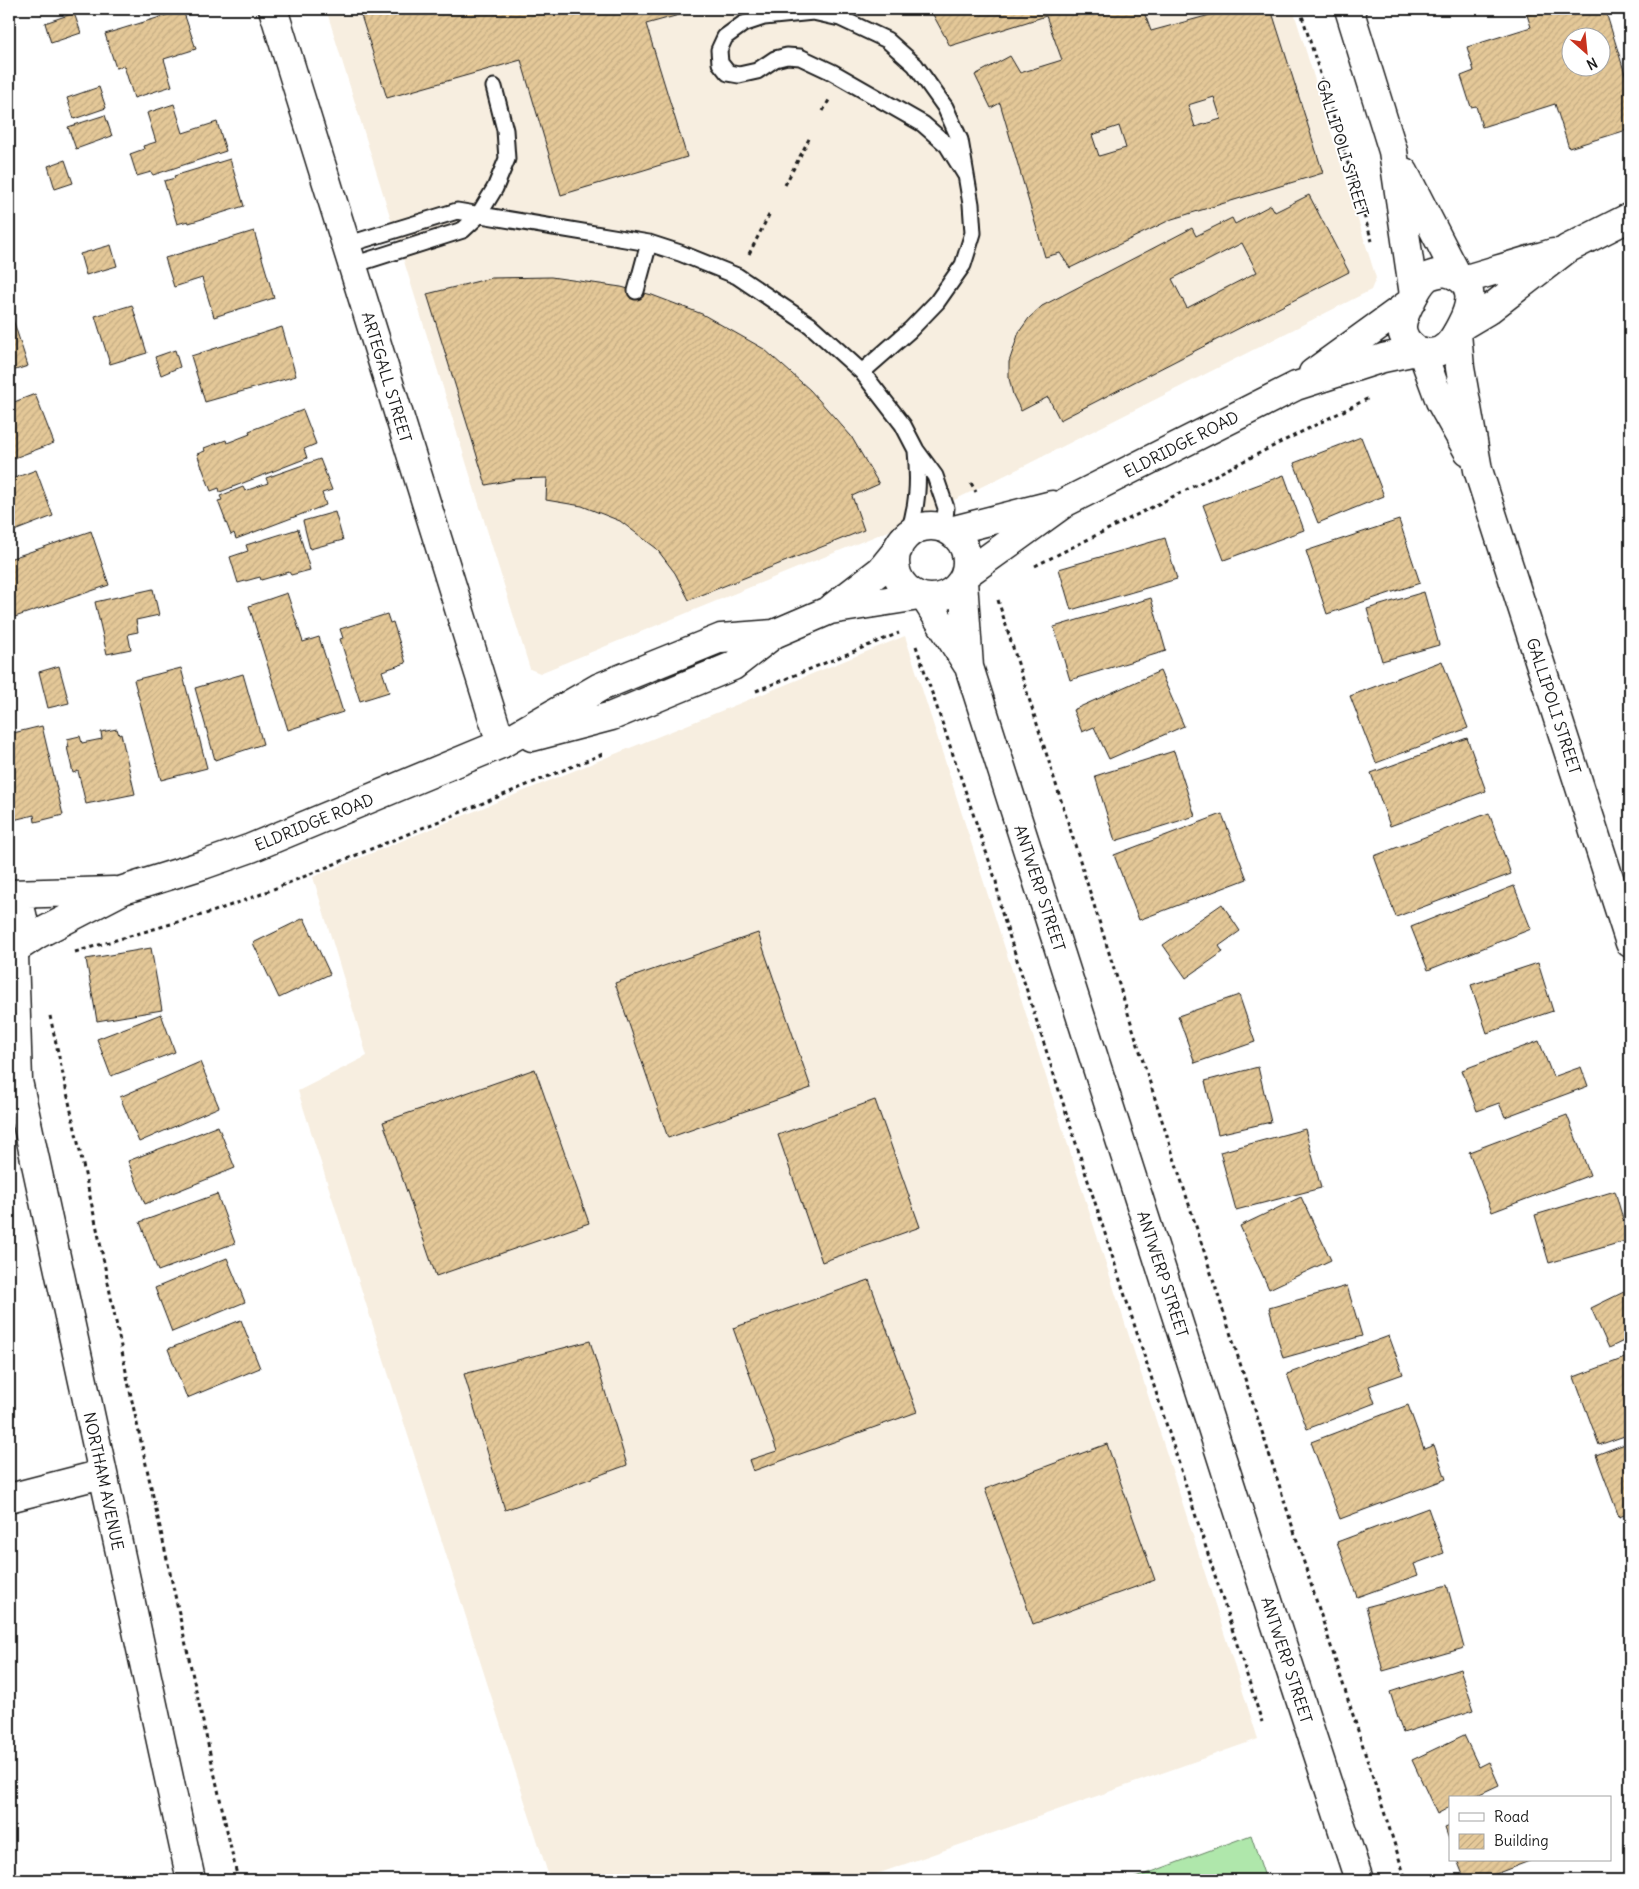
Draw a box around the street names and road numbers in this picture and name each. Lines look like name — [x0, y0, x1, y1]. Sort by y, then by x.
street label: GALLIPOLI STREET — [1313, 77, 1373, 219]
street label: ARTEGALL STREET — [358, 309, 416, 445]
street label: ELDRIDGE ROAD — [1120, 406, 1242, 482]
street label: GALLIPOLI STREET — [1523, 635, 1585, 777]
street label: ELDRIDGE ROAD — [251, 789, 377, 855]
street label: ANTWERP STREET — [1010, 822, 1070, 954]
street label: ANTWERP STREET — [1133, 1208, 1193, 1340]
street label: NORTHAM AVENUE — [80, 1410, 128, 1552]
street label: ANTWERP STREET — [1257, 1594, 1317, 1726]

